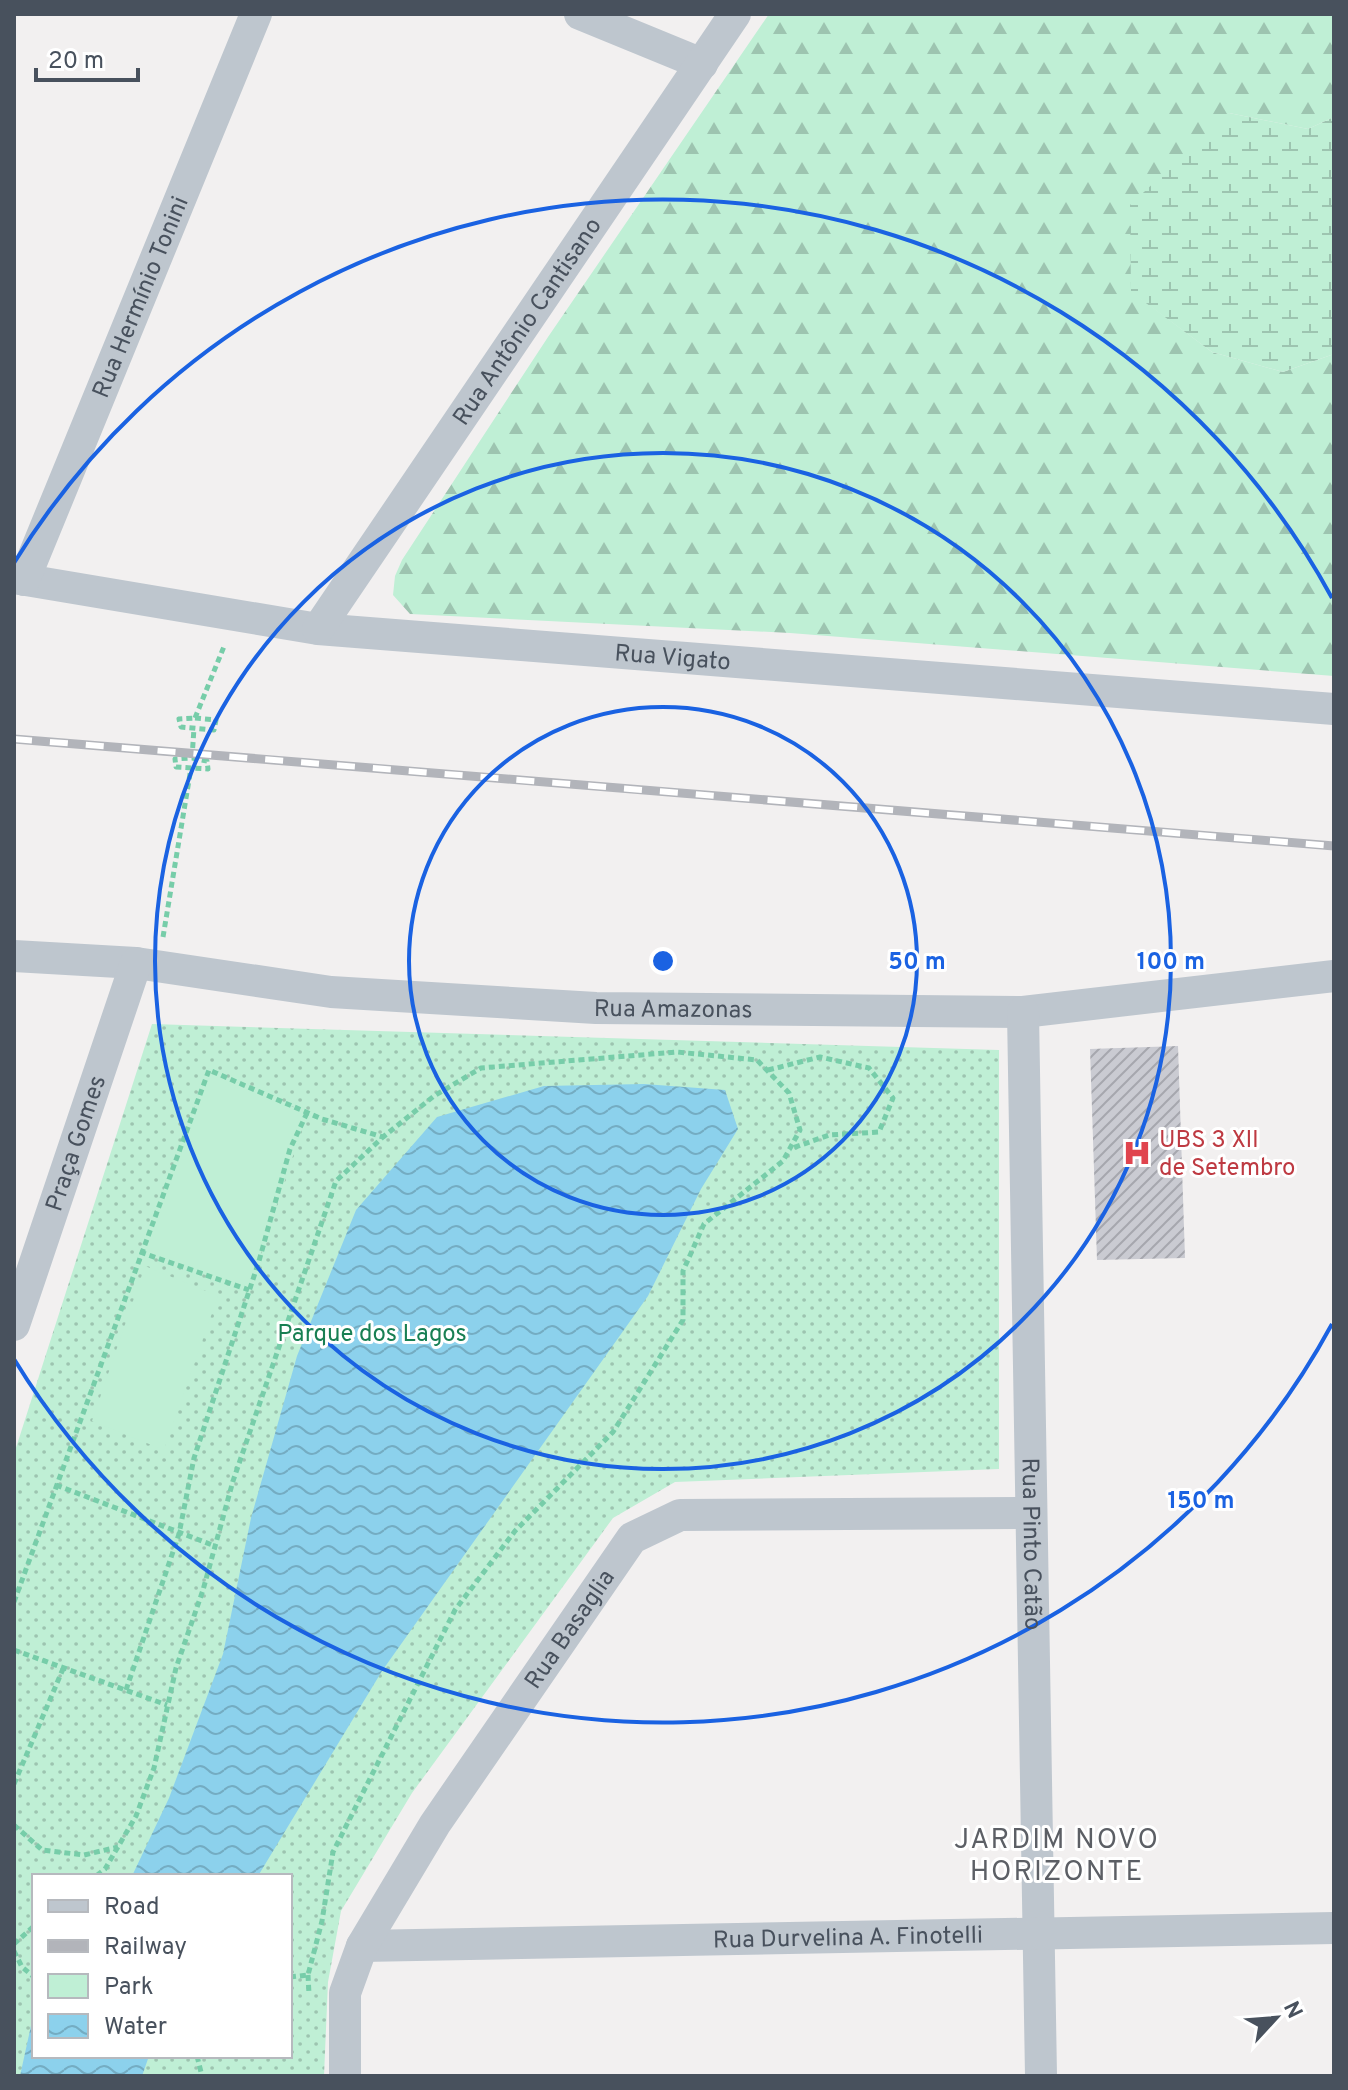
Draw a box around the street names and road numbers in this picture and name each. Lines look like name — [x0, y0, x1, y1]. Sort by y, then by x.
street label: Rua Hermínio Tonini — [87, 192, 197, 403]
street label: Rua Antônio Cantisano — [447, 213, 610, 432]
street label: Rua Vigato — [613, 639, 732, 678]
street label: Rua Amazonas — [594, 995, 753, 1026]
street label: Praça Gomes — [40, 1072, 114, 1216]
street label: Rua Pinto Catão — [1014, 1457, 1046, 1630]
street label: Rua Basaglia — [519, 1564, 623, 1696]
street label: Rua Durvelina A. Finotelli — [713, 1922, 983, 1956]

